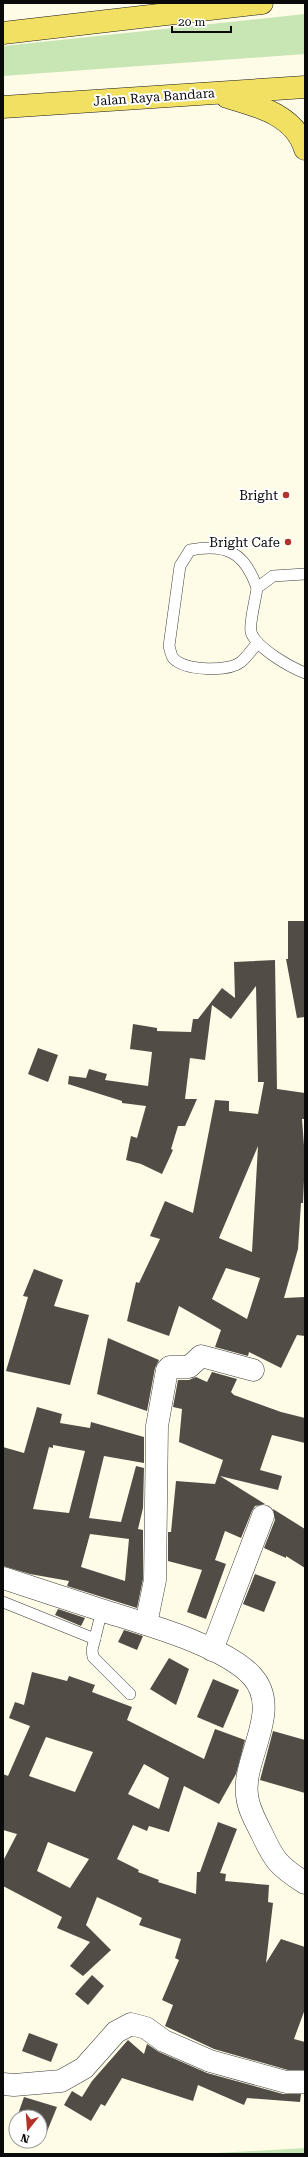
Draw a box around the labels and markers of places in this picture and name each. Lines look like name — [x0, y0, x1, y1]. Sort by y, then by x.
place label: Bright — [239, 488, 278, 503]
marker: Bright — [281, 490, 291, 500]
place label: Bright Cafe — [209, 535, 280, 550]
marker: Bright Cafe — [283, 537, 293, 547]

